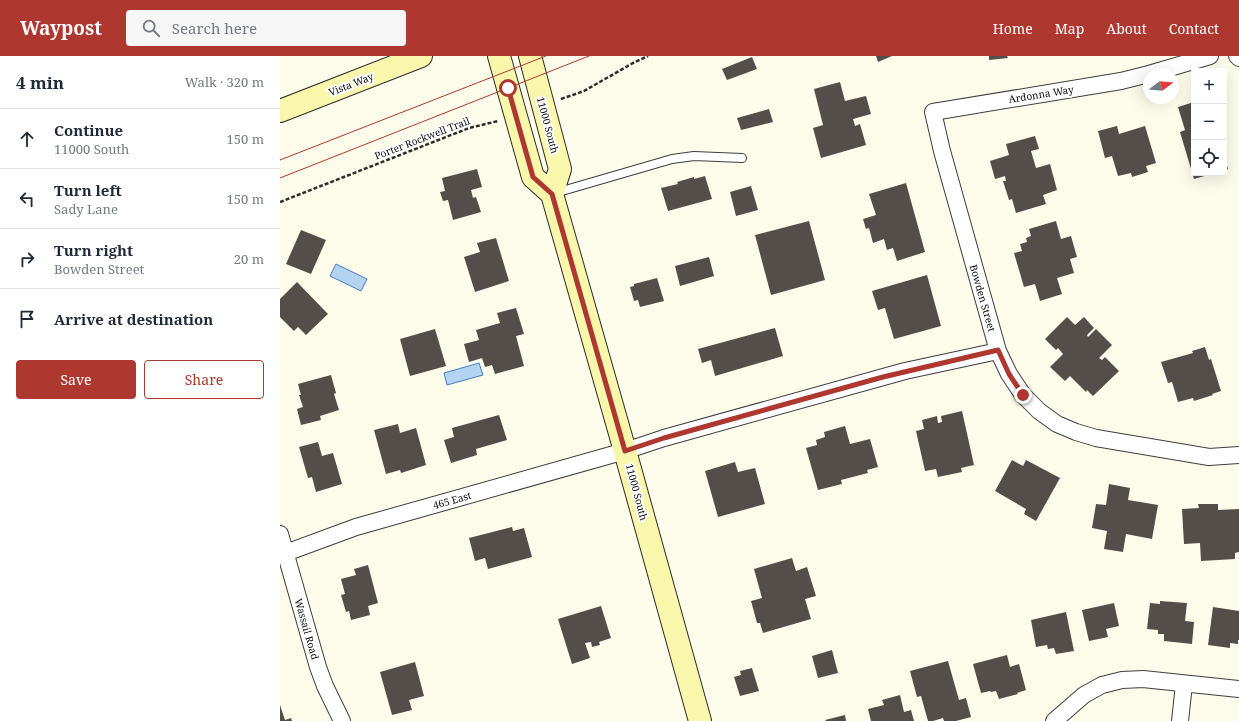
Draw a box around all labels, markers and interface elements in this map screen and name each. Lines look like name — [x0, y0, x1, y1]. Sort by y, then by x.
search box — [126, 10, 406, 46]
text: Waypost — [20, 15, 102, 41]
icon: search — [140, 17, 162, 39]
text: Search here — [172, 18, 257, 38]
text: Home — [993, 19, 1033, 38]
text: Map — [1055, 19, 1084, 38]
text: About — [1106, 19, 1147, 38]
text: Contact — [1169, 19, 1219, 38]
north arrow — [1143, 68, 1179, 104]
map controls — [1191, 68, 1227, 176]
button: + — [1191, 68, 1227, 104]
street label: Vista Way — [327, 69, 376, 99]
text: 4 min — [16, 71, 64, 94]
text: Walk · 320 m — [185, 73, 264, 91]
route start — [499, 79, 517, 97]
street label: Ardonna Way — [1007, 82, 1075, 106]
street label: 11000 South — [534, 95, 562, 155]
button: − — [1191, 104, 1227, 140]
street label: Porter Rockwell Trail — [372, 113, 472, 163]
text: Continue — [54, 120, 123, 140]
icon: ahead — [16, 128, 38, 150]
text: 150 m — [227, 130, 264, 148]
text: 11000 South — [54, 140, 129, 158]
button: locate — [1191, 140, 1227, 176]
text: Turn left — [54, 180, 122, 200]
icon: left — [16, 188, 38, 210]
text: 150 m — [227, 190, 264, 208]
text: Sady Lane — [54, 200, 118, 218]
text: Turn right — [54, 240, 133, 260]
icon: right — [16, 248, 38, 270]
text: 20 m — [234, 250, 264, 268]
text: Bowden Street — [54, 260, 144, 278]
street label: Bowden Street — [967, 263, 999, 334]
icon: arrive — [16, 308, 38, 330]
text: Arrive at destination — [54, 309, 213, 329]
button: Save — [16, 360, 136, 399]
button: Share — [144, 360, 264, 399]
route end — [1014, 386, 1032, 404]
street label: 11000 South — [623, 462, 651, 522]
street label: 465 East — [431, 488, 473, 512]
street label: Wassail Road — [292, 597, 322, 661]

